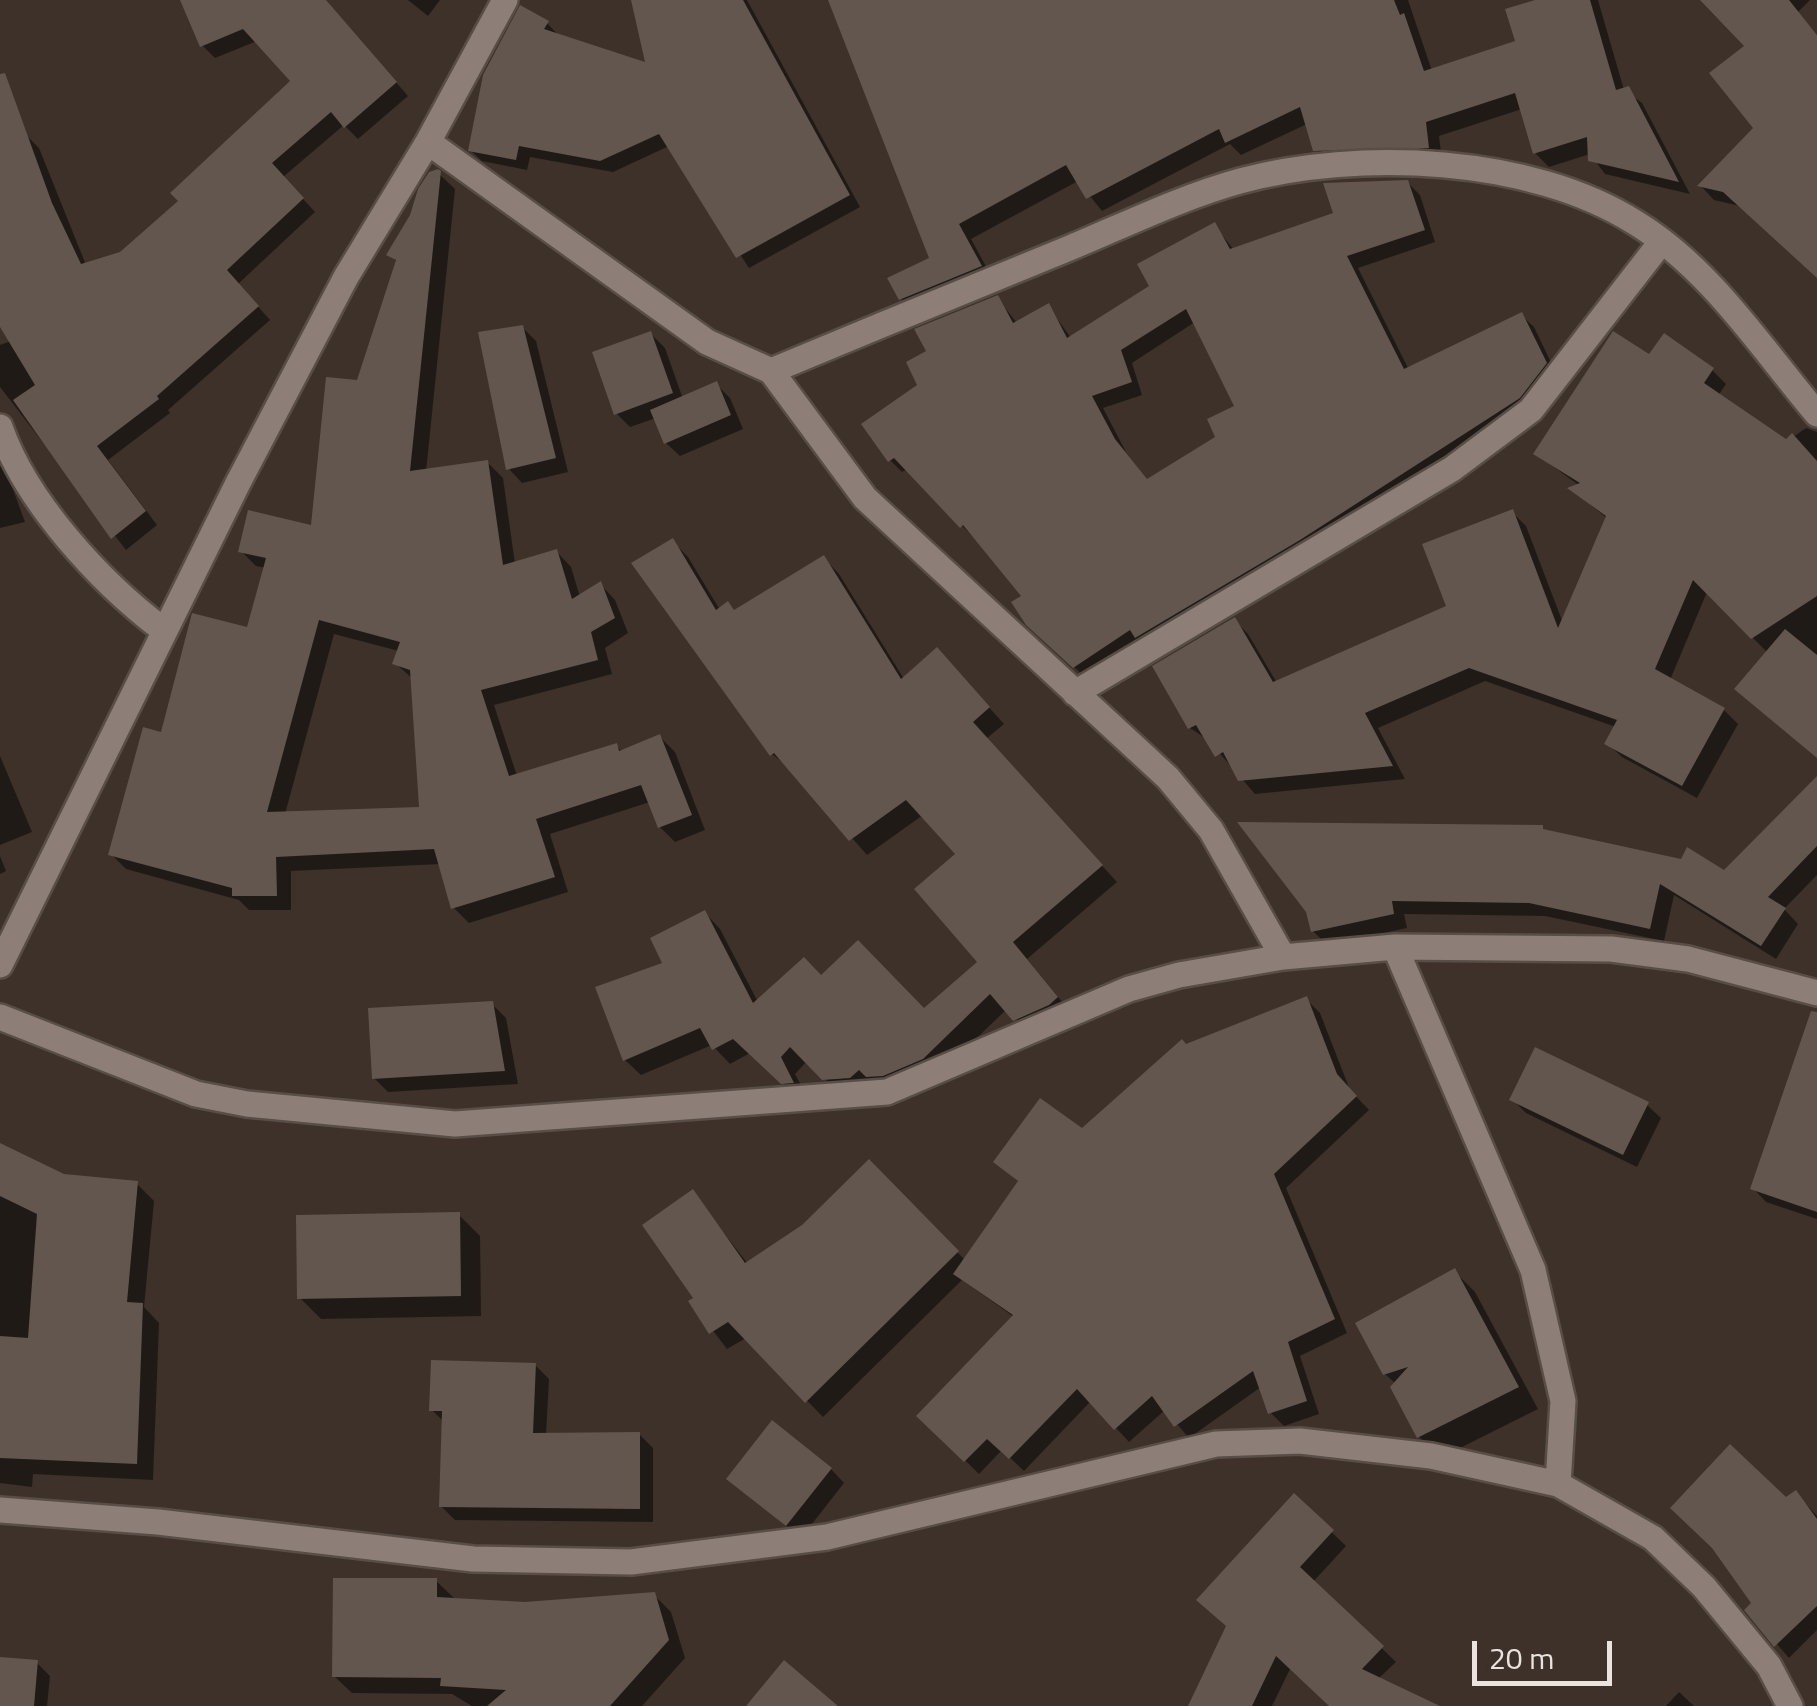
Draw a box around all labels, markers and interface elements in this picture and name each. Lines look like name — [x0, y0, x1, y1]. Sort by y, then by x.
scale bar — [1477, 1621, 1617, 1683]
text: 20 m — [1489, 1635, 1554, 1681]

